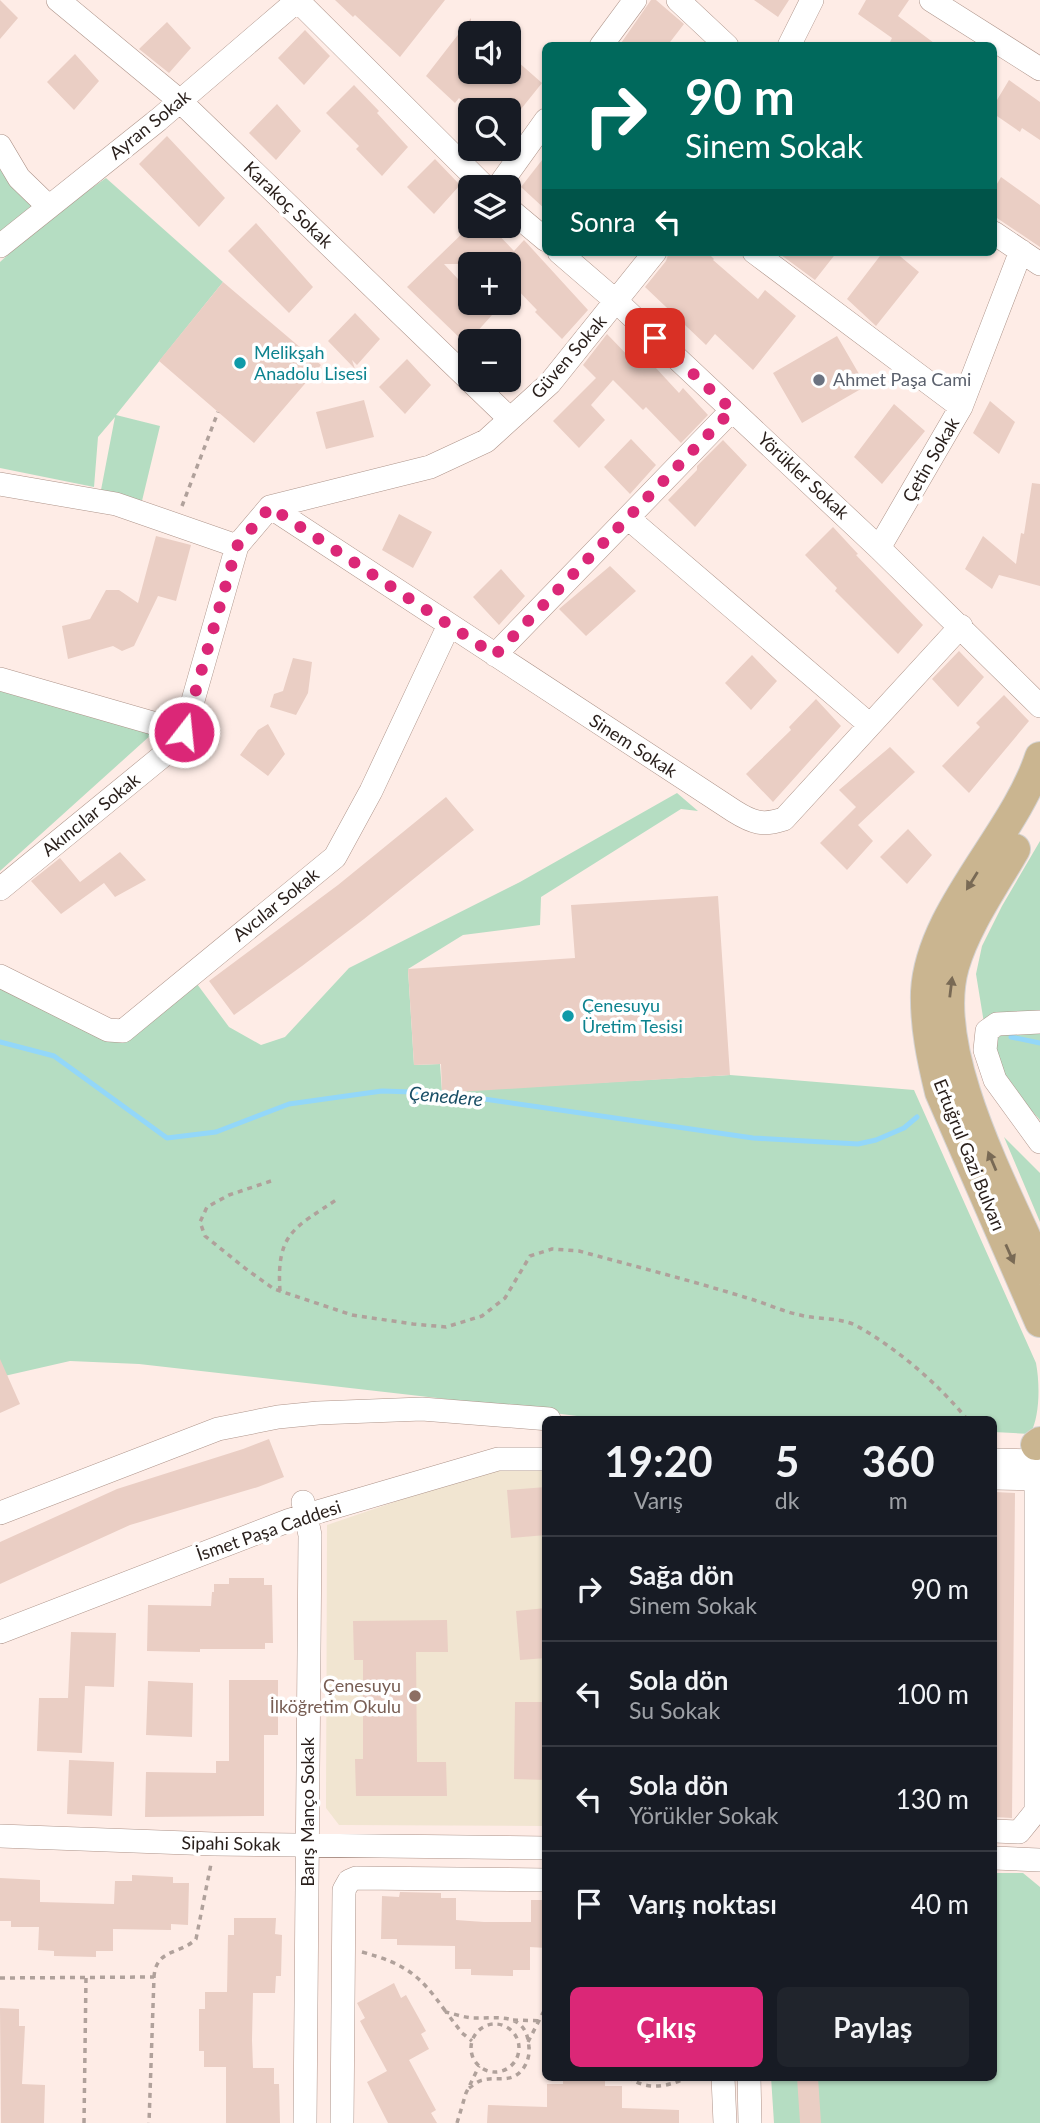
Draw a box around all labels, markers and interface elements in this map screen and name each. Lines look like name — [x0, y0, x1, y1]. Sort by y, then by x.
map controls — [458, 21, 521, 392]
button: sound — [458, 21, 521, 84]
text: 90 m — [685, 67, 795, 125]
icon: right — [570, 70, 661, 161]
street label: Ayran Sokak — [104, 84, 195, 164]
button: search — [458, 98, 521, 161]
text: Sinem Sokak — [685, 126, 863, 165]
street label: Karakoç Sokak — [240, 156, 338, 253]
button: layers — [458, 175, 521, 238]
icon: left — [649, 203, 687, 241]
text: Sonra — [570, 206, 635, 238]
button: + — [458, 252, 521, 315]
pin — [625, 308, 685, 368]
street label: Güven Sokak — [526, 309, 611, 403]
icon: arrive — [636, 319, 674, 357]
button: − — [458, 329, 521, 392]
place label: Melikşah Anadolu Lisesi — [254, 341, 367, 384]
marker: Melikşah Anadolu Lisesi — [232, 355, 248, 371]
place label: Ahmet Paşa Cami — [833, 368, 971, 390]
marker: Ahmet Paşa Cami — [811, 372, 827, 388]
street label: Çetin Sokak — [897, 412, 964, 506]
street label: Yörükler Sokak — [753, 427, 855, 524]
position arrow — [147, 695, 221, 769]
street label: Sinem Sokak — [586, 709, 682, 782]
street label: Akıncılar Sokak — [37, 767, 144, 860]
street label: Avcılar Sokak — [228, 862, 324, 946]
one-way arrow — [965, 872, 978, 891]
one-way arrow — [945, 976, 956, 998]
place label: Çenesuyu Üretim Tesisi — [582, 994, 683, 1037]
marker: Çenesuyu Üretim Tesisi — [560, 1008, 576, 1024]
street label: Ertuğrul Gazi Bulvarı — [929, 1076, 1010, 1234]
water label: Çenedere — [408, 1081, 484, 1110]
one-way arrow — [987, 1151, 998, 1172]
one-way arrow — [1004, 1244, 1016, 1264]
text: 19:20 — [604, 1436, 713, 1486]
text: 5 — [775, 1436, 799, 1486]
text: 360 — [862, 1436, 935, 1486]
text: Varış — [634, 1486, 683, 1514]
text: dk — [775, 1486, 799, 1514]
text: m — [889, 1486, 908, 1514]
street label: İsmet Paşa Caddesi — [193, 1495, 344, 1565]
text: Sağa dön — [629, 1559, 734, 1591]
icon: right — [570, 1570, 608, 1608]
text: 90 m — [911, 1573, 969, 1605]
text: Sinem Sokak — [629, 1591, 757, 1619]
text: Sola dön — [629, 1664, 729, 1696]
place label: Çenesuyu İlköğretim Okulu — [270, 1674, 401, 1717]
icon: left — [570, 1675, 608, 1713]
text: 100 m — [896, 1678, 969, 1710]
marker: Çenesuyu İlköğretim Okulu — [407, 1688, 423, 1704]
text: Su Sokak — [629, 1696, 720, 1724]
street label: Barış Manço Sokak — [296, 1736, 318, 1887]
text: Sola dön — [629, 1769, 729, 1801]
icon: left — [570, 1780, 608, 1818]
text: 130 m — [896, 1783, 969, 1815]
text: Yörükler Sokak — [629, 1801, 778, 1829]
street label: Sipahi Sokak — [181, 1831, 282, 1855]
icon: arrive — [570, 1885, 608, 1923]
text: Varış noktası — [629, 1888, 777, 1920]
text: 40 m — [911, 1888, 969, 1920]
button: Çıkış — [570, 1987, 763, 2067]
button: Paylaş — [777, 1987, 969, 2067]

